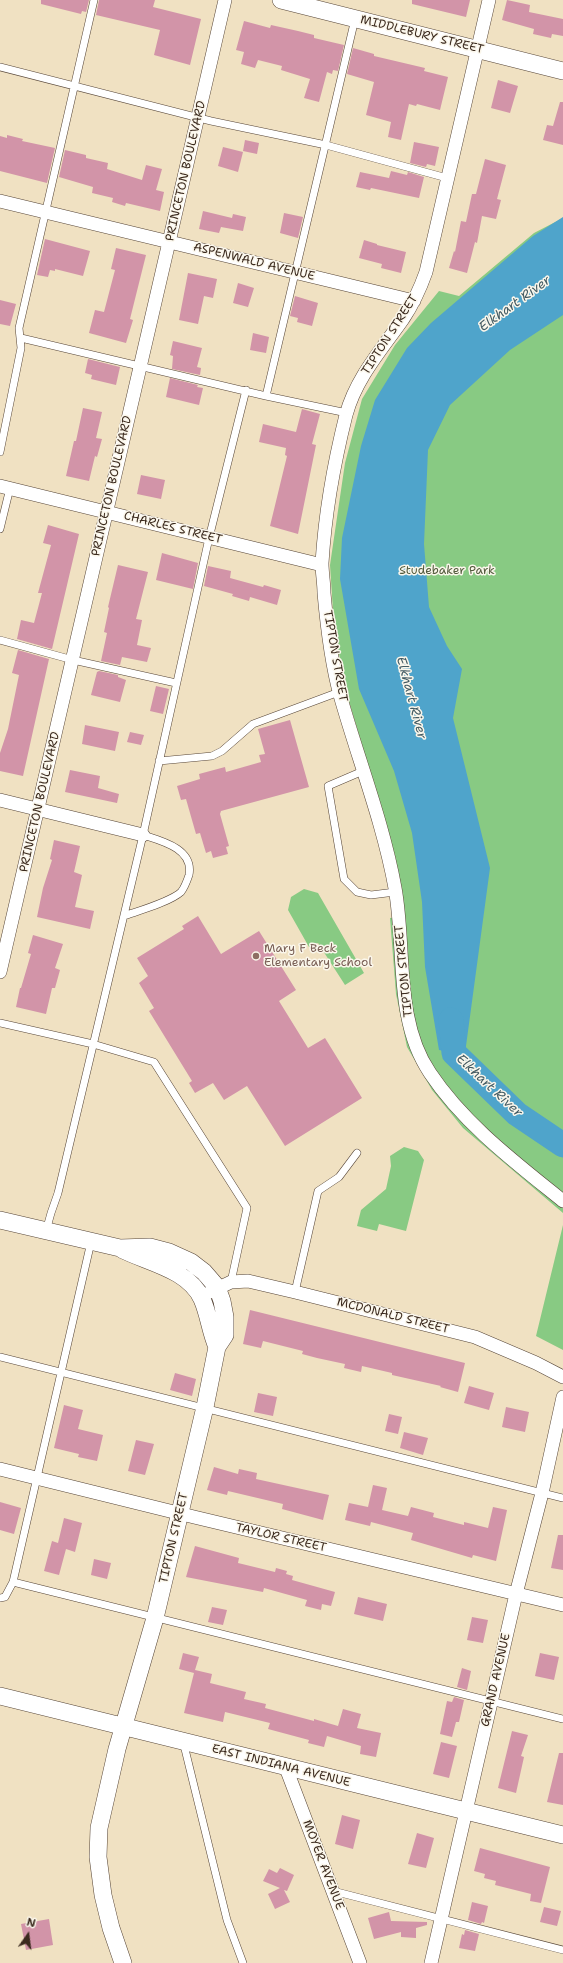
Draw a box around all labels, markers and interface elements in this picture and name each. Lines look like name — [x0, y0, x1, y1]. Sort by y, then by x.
street label: MIDDLEBURY STREET — [359, 13, 485, 57]
street label: PRINCETON BOULEVARD — [163, 99, 209, 243]
street label: ASPENWALD AVENUE — [192, 240, 316, 284]
water label: Elkhart River — [476, 273, 554, 335]
street label: TIPTON STREET — [359, 292, 421, 378]
street label: PRINCETON BOULEVARD — [89, 414, 135, 558]
street label: CHARLES STREET — [122, 509, 224, 547]
park label: Studebaker Park — [399, 564, 495, 578]
street label: TIPTON STREET — [320, 609, 350, 703]
water label: Elkhart River — [392, 655, 430, 741]
street label: PRINCETON BOULEVARD — [17, 730, 63, 874]
street label: TIPTON STREET — [392, 924, 416, 1018]
place label: Mary F Beck Elementary School — [264, 942, 372, 970]
marker: Mary F Beck Elementary School — [251, 951, 261, 961]
water label: Elkhart River — [453, 1051, 525, 1121]
street label: MCDONALD STREET — [335, 1295, 451, 1337]
street label: TIPTON STREET — [157, 1491, 191, 1585]
street label: TAYLOR STREET — [234, 1521, 328, 1555]
street label: GRAND AVENUE — [478, 1632, 514, 1728]
street label: EAST INDIANA AVENUE — [210, 1742, 352, 1790]
street label: MOYER AVENUE — [299, 1818, 347, 1912]
north arrow — [8, 1915, 48, 1955]
text: N — [25, 1915, 37, 1931]

